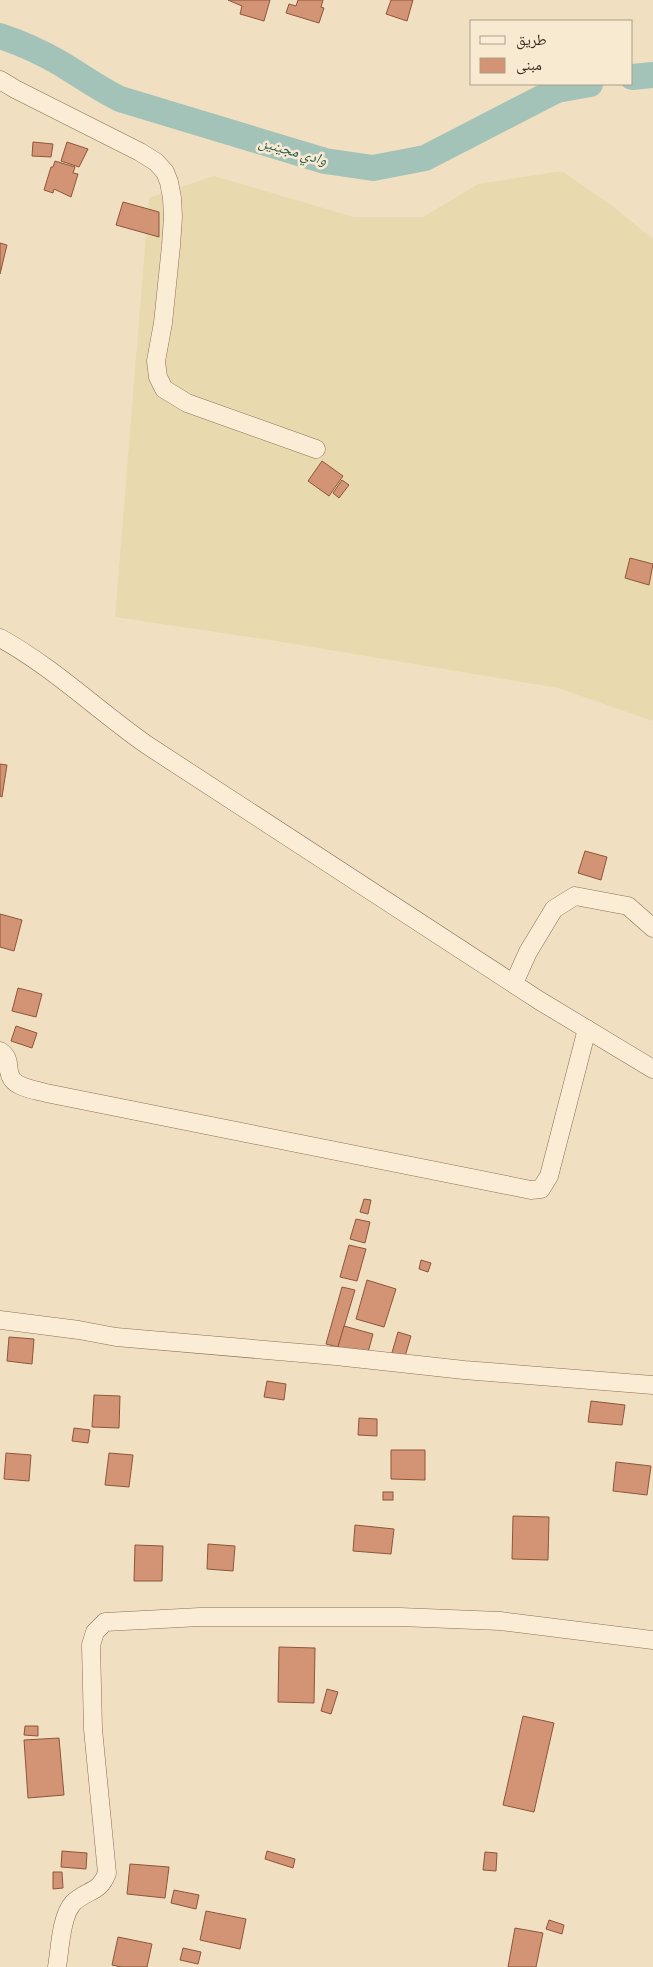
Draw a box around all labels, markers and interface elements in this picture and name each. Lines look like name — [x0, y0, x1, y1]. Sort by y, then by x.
legend — [470, 20, 633, 85]
text: طريق — [516, 31, 547, 50]
text: مبنى — [516, 56, 542, 75]
water label: وادي مجينين — [256, 133, 329, 172]

